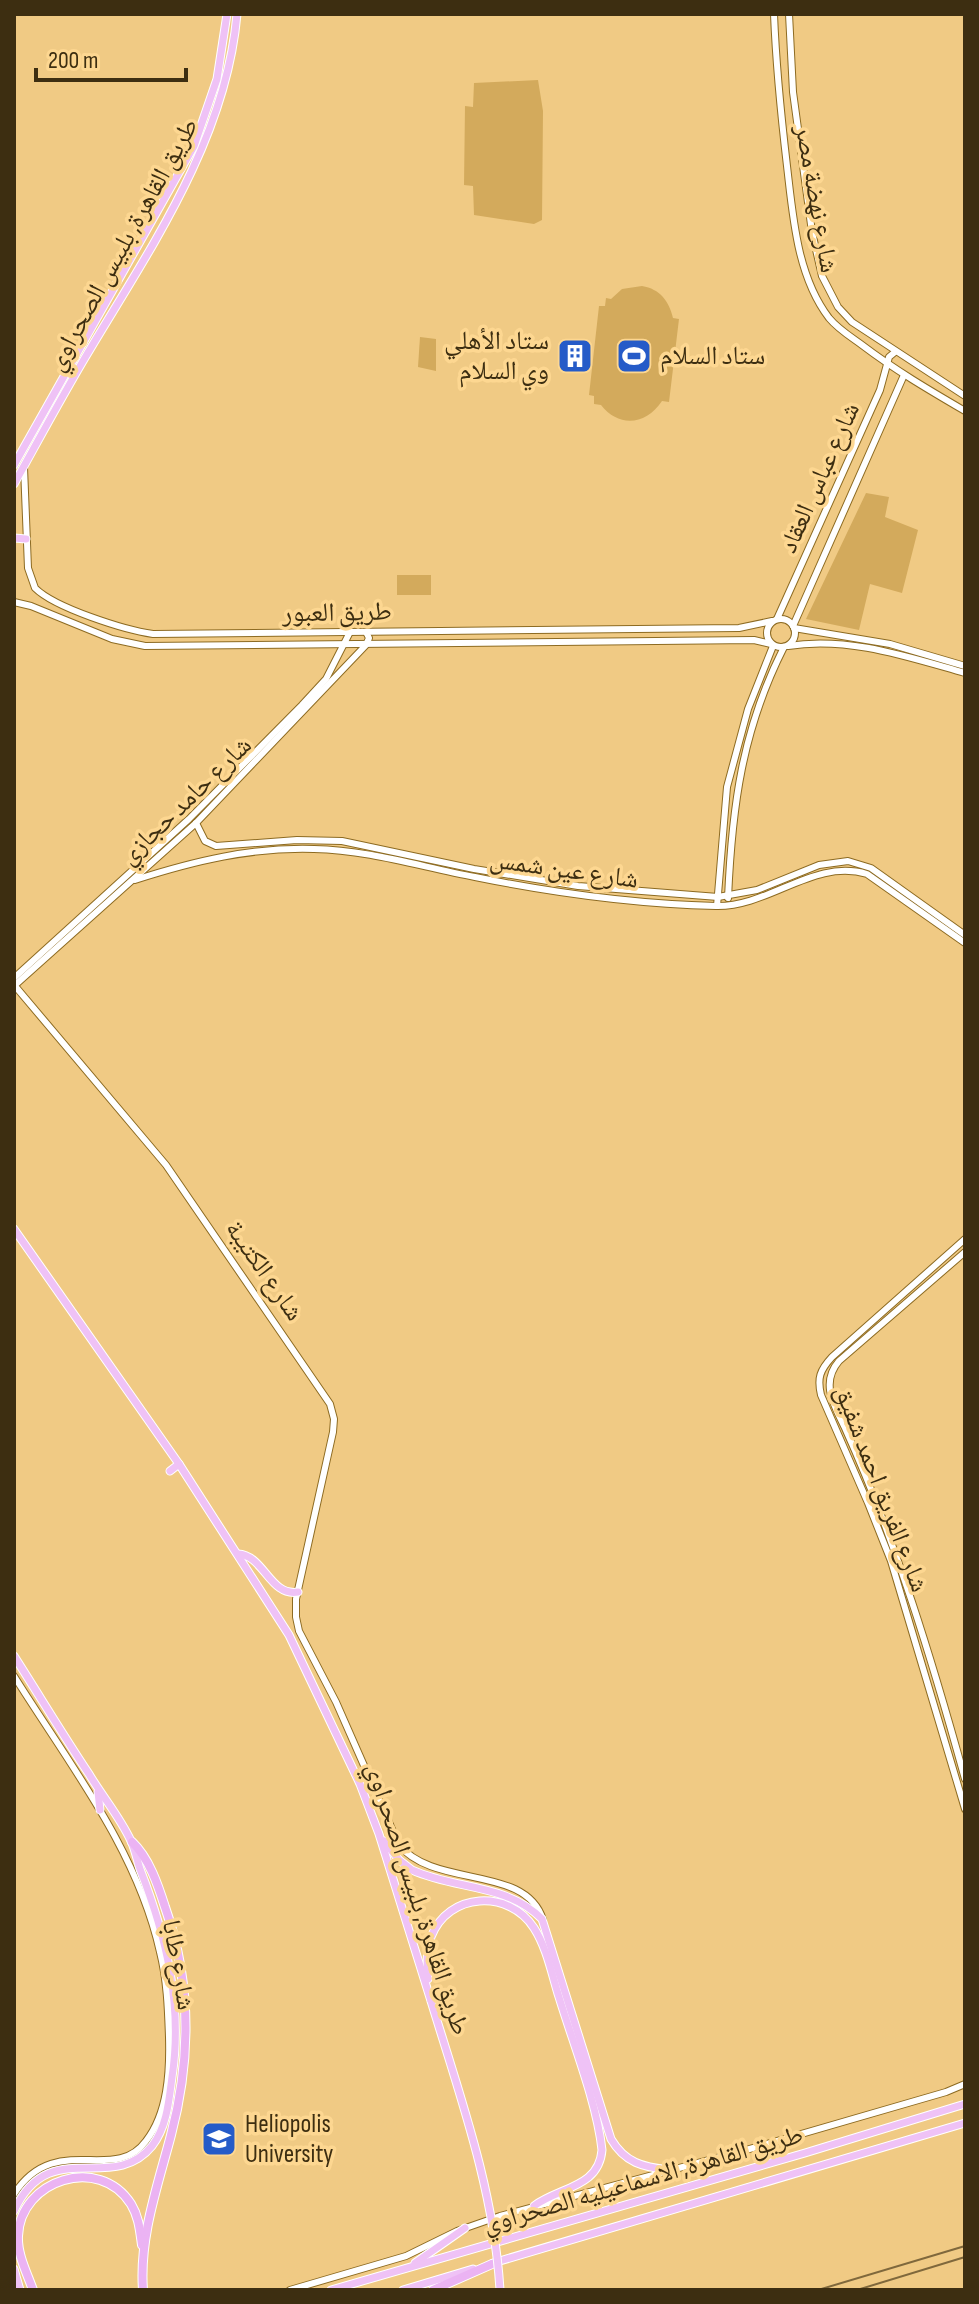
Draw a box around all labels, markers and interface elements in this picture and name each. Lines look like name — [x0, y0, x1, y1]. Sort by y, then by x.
scale bar — [36, 32, 186, 82]
text: 200 m — [48, 46, 99, 75]
street label: طريق القاهرة, بلبيس الصحراوي — [41, 113, 209, 379]
street label: شارع نهضة مصر — [788, 122, 844, 275]
place label: ستاد الأهلي وي السلام — [444, 326, 549, 390]
building icon: ستاد الأهلي وي السلام — [556, 337, 594, 375]
sports icon: ستاد السلام — [615, 337, 653, 375]
place label: ستاد السلام — [660, 341, 765, 373]
street label: شارع عباس العقاد — [773, 398, 867, 558]
street label: طريق العبور — [281, 597, 392, 629]
street label: شارع حامد حجازي — [114, 730, 261, 874]
street label: شارع عين شمس — [488, 844, 640, 896]
street label: شارع الكتيبة — [218, 1215, 310, 1327]
street label: شارع الفريق احمد شفيق — [827, 1381, 935, 1597]
street label: طريق القاهرة, بلبيس الصحراوي — [355, 1759, 476, 2040]
street label: شارع طابا — [155, 1917, 201, 2013]
place label: Heliopolis University — [245, 2109, 333, 2170]
street label: طريق القاهرة, الاسماعيليه الصحراوي — [479, 2119, 808, 2244]
school or university icon: Heliopolis University — [200, 2120, 238, 2158]

